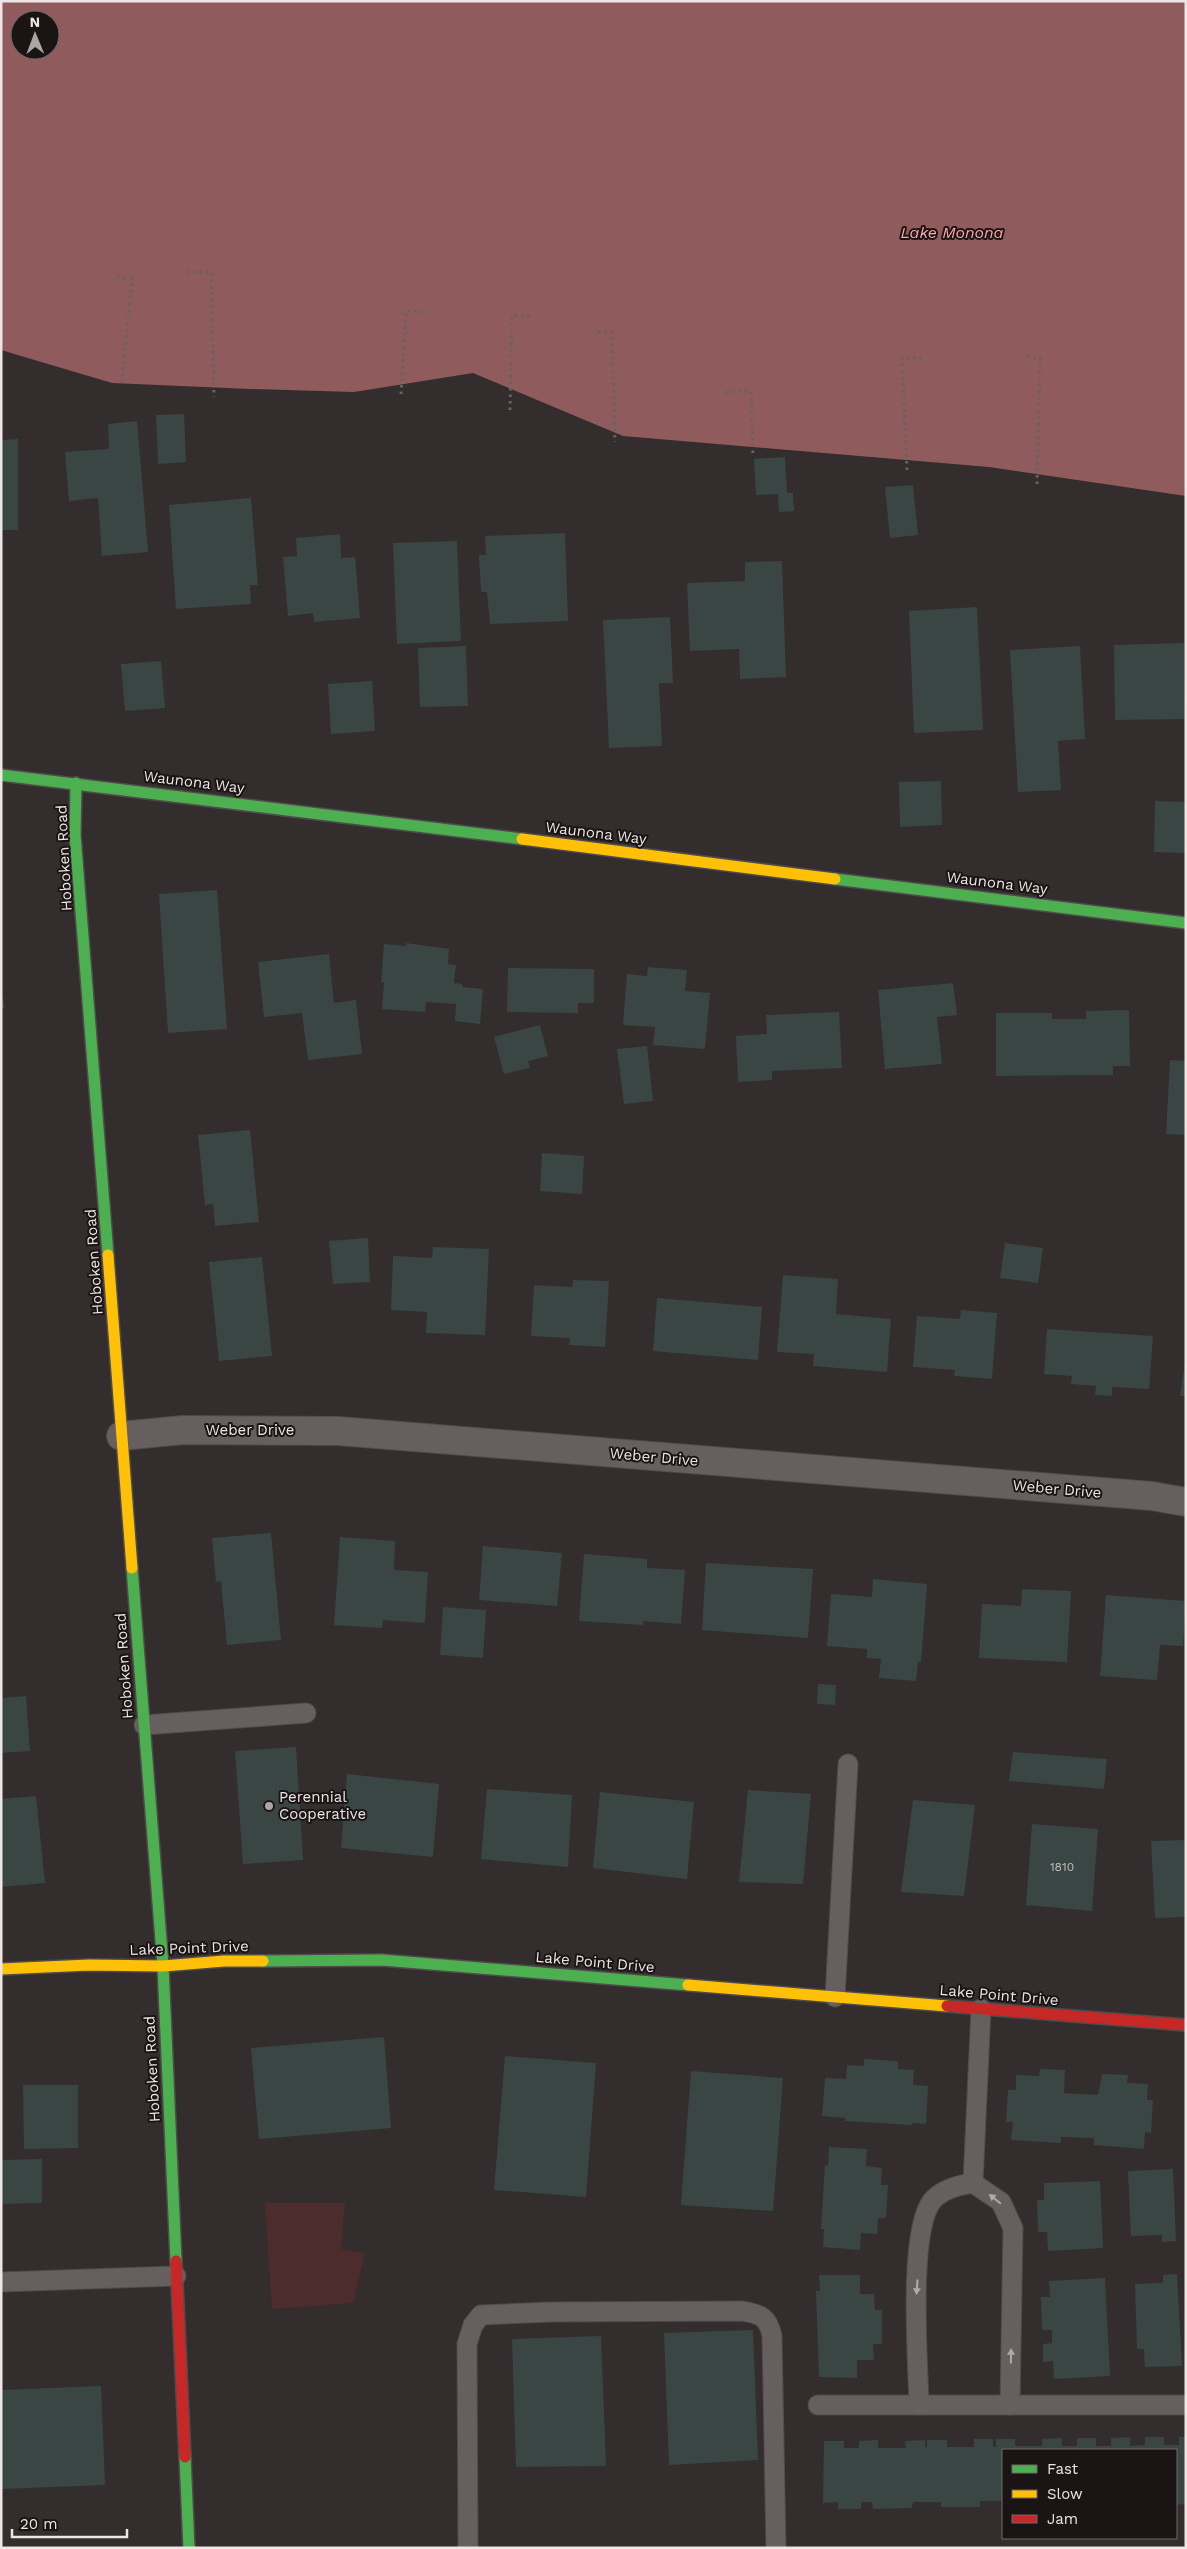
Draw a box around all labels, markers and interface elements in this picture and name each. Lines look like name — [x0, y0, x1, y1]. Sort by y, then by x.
north arrow — [10, 10, 60, 60]
text: N — [29, 14, 40, 30]
water label: Lake Monona — [901, 223, 1004, 242]
street label: Waunona Way — [142, 767, 246, 797]
street label: Hoboken Road — [52, 805, 76, 911]
street label: Waunona Way — [544, 818, 648, 848]
street label: Waunona Way — [945, 868, 1049, 898]
street label: Hoboken Road — [81, 1208, 107, 1316]
street label: Weber Drive — [206, 1421, 294, 1439]
street label: Weber Drive — [609, 1444, 699, 1470]
street label: Weber Drive — [1012, 1476, 1102, 1502]
street label: Hoboken Road — [111, 1612, 137, 1720]
place label: Perennial Cooperative — [279, 1788, 366, 1823]
marker: Perennial Cooperative — [263, 1800, 275, 1812]
house number: 1810 — [1050, 1860, 1074, 1874]
street label: Lake Point Drive — [129, 1937, 249, 1959]
street label: Lake Point Drive — [535, 1948, 655, 1976]
street label: Lake Point Drive — [939, 1981, 1059, 2009]
street label: Hoboken Road — [140, 2016, 164, 2122]
one-way arrow — [989, 2194, 1002, 2205]
one-way arrow — [913, 2280, 921, 2296]
one-way arrow — [1007, 2348, 1015, 2364]
legend — [1002, 2449, 1177, 2539]
text: Fast — [1047, 2460, 1079, 2478]
text: Slow — [1047, 2485, 1083, 2503]
scale bar — [12, 2506, 128, 2538]
text: Jam — [1047, 2510, 1078, 2528]
text: 20 m — [20, 2515, 58, 2533]

